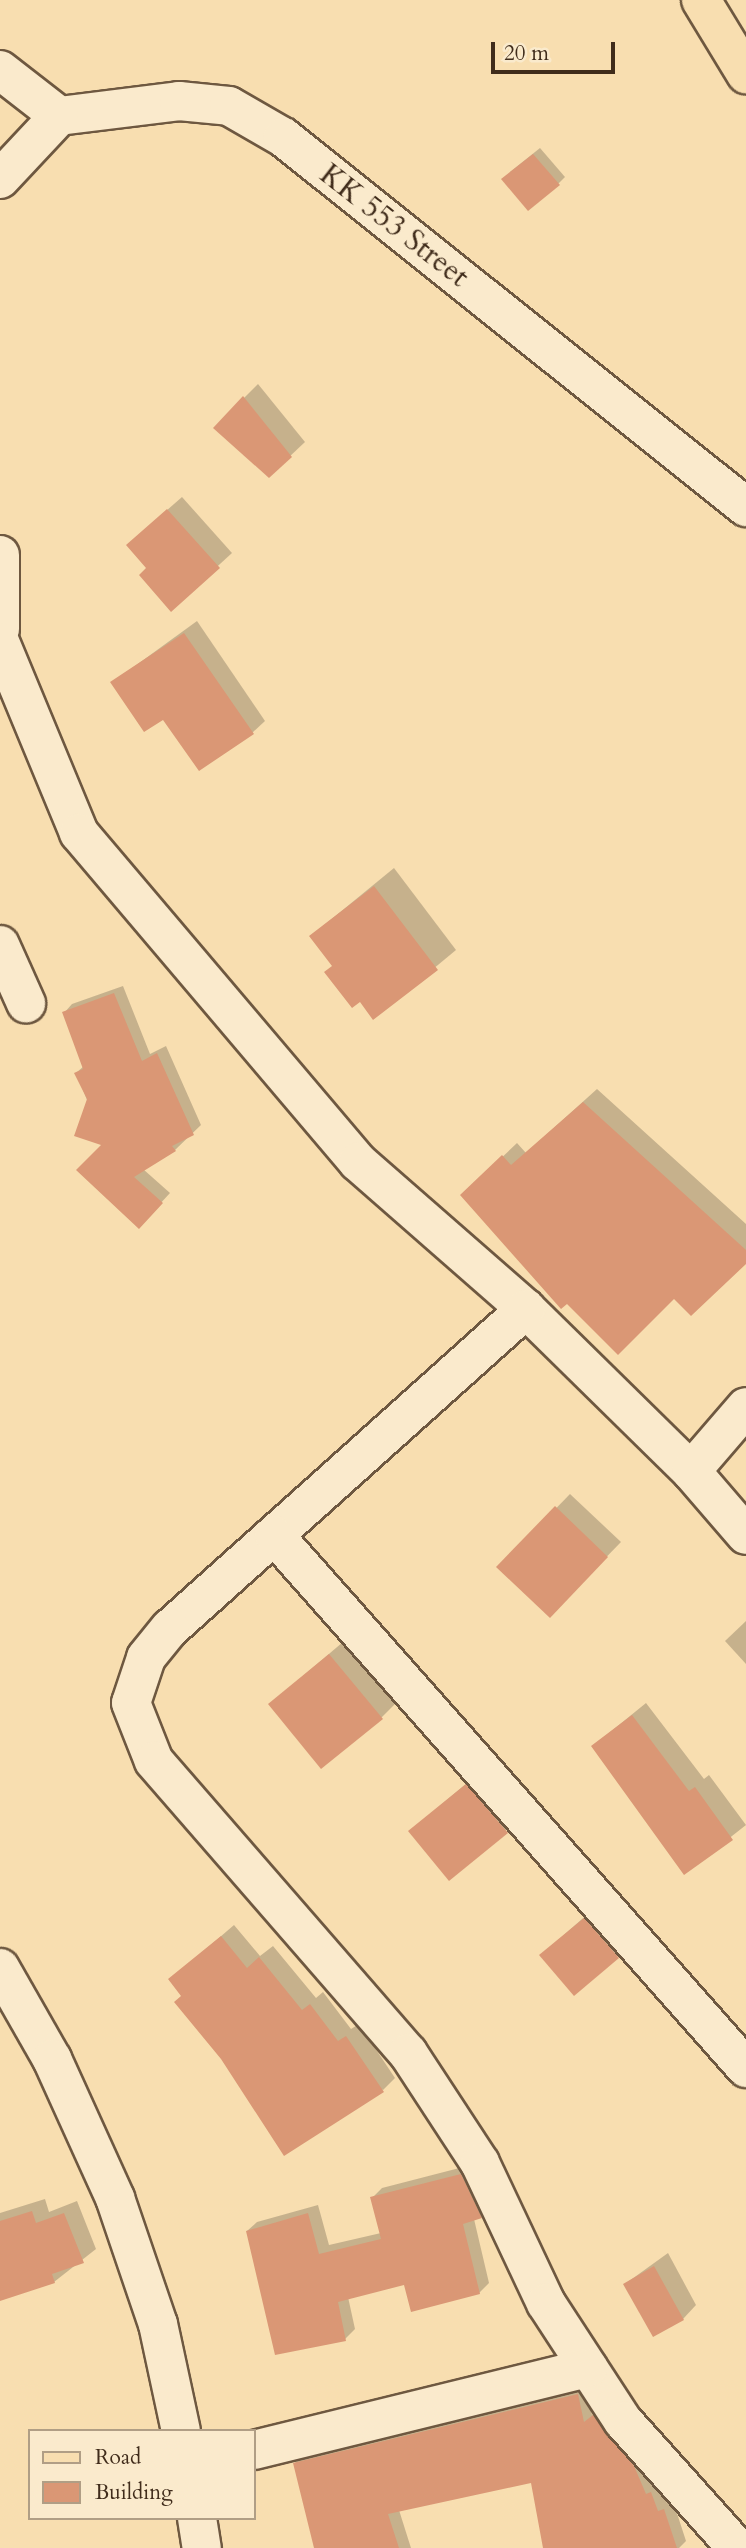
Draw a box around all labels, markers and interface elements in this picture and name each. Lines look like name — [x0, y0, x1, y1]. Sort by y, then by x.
scale bar — [494, 28, 618, 72]
text: 20 m — [504, 39, 549, 68]
street label: KK 553 Street — [312, 157, 476, 295]
legend — [28, 2429, 256, 2520]
text: Road — [95, 2443, 141, 2472]
text: Building — [95, 2478, 173, 2507]

